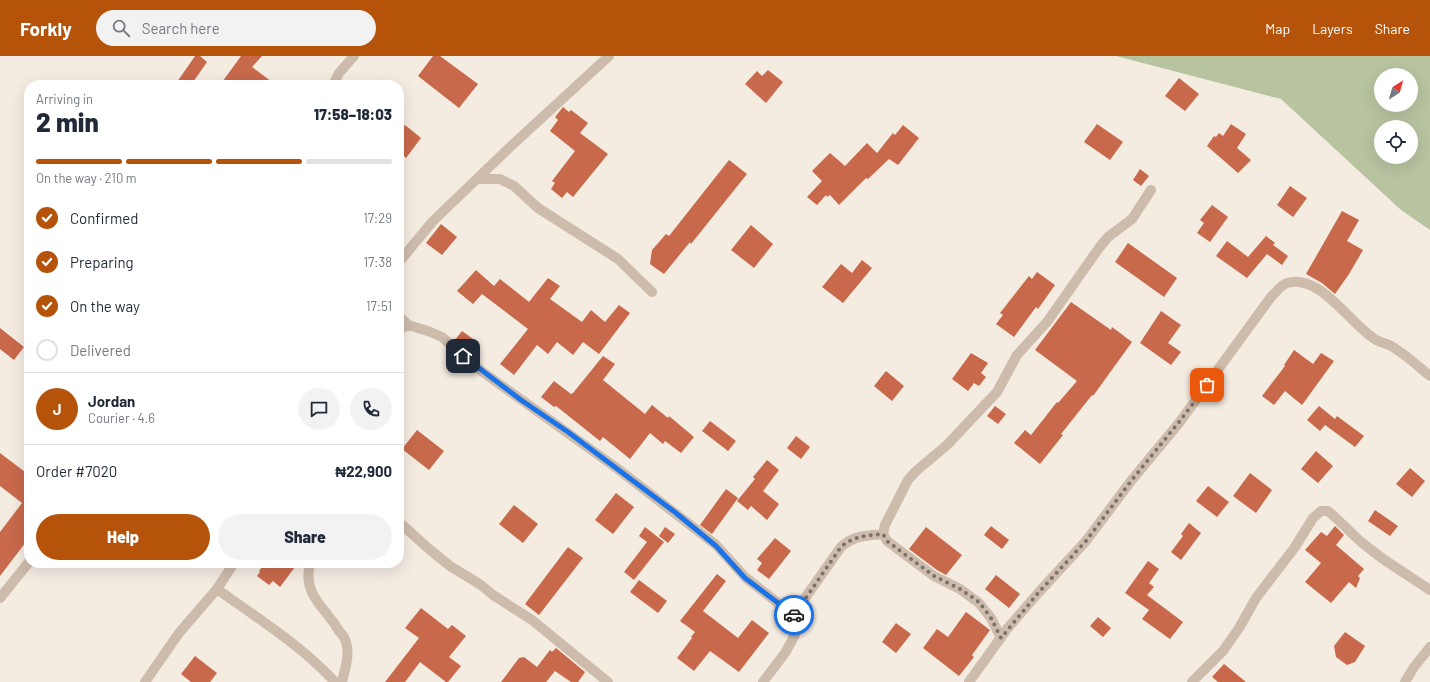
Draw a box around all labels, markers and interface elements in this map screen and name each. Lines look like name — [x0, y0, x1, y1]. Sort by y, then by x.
search box — [96, 10, 376, 46]
text: Forkly — [20, 17, 72, 40]
icon: search — [110, 17, 132, 39]
text: Search here — [142, 19, 220, 37]
text: Map — [1265, 20, 1290, 37]
text: Layers — [1312, 20, 1353, 37]
text: Share — [1375, 20, 1410, 37]
north arrow — [1374, 68, 1418, 112]
map controls — [1374, 68, 1418, 164]
text: Arriving in — [36, 91, 93, 107]
text: 17:58–18:03 — [314, 105, 392, 123]
text: 2 min — [36, 106, 99, 137]
button: locate — [1374, 120, 1418, 164]
text: On the way · 210 m — [36, 170, 137, 186]
icon: check — [36, 207, 58, 229]
text: Confirmed — [70, 209, 138, 227]
text: 17:29 — [363, 210, 392, 226]
icon: check — [36, 251, 58, 273]
text: Preparing — [70, 253, 134, 271]
text: 17:38 — [363, 254, 392, 270]
icon: check — [36, 295, 58, 317]
text: On the way — [70, 297, 140, 315]
text: 17:51 — [366, 298, 392, 314]
pin — [446, 339, 480, 373]
text: Delivered — [70, 341, 131, 359]
icon: home — [452, 345, 474, 367]
pin — [1190, 368, 1224, 402]
icon: bag — [1196, 374, 1218, 396]
button: chat — [298, 388, 340, 430]
button: phone — [350, 388, 392, 430]
text: Jordan — [88, 392, 135, 410]
text: J — [53, 400, 61, 418]
text: Courier · 4.6 — [88, 410, 155, 426]
text: Order #7020 — [36, 462, 117, 480]
text: ₦22,900 — [335, 462, 392, 480]
button: Help — [36, 514, 210, 560]
button: Share — [218, 514, 392, 560]
courier — [774, 595, 814, 635]
icon: car — [783, 604, 805, 626]

